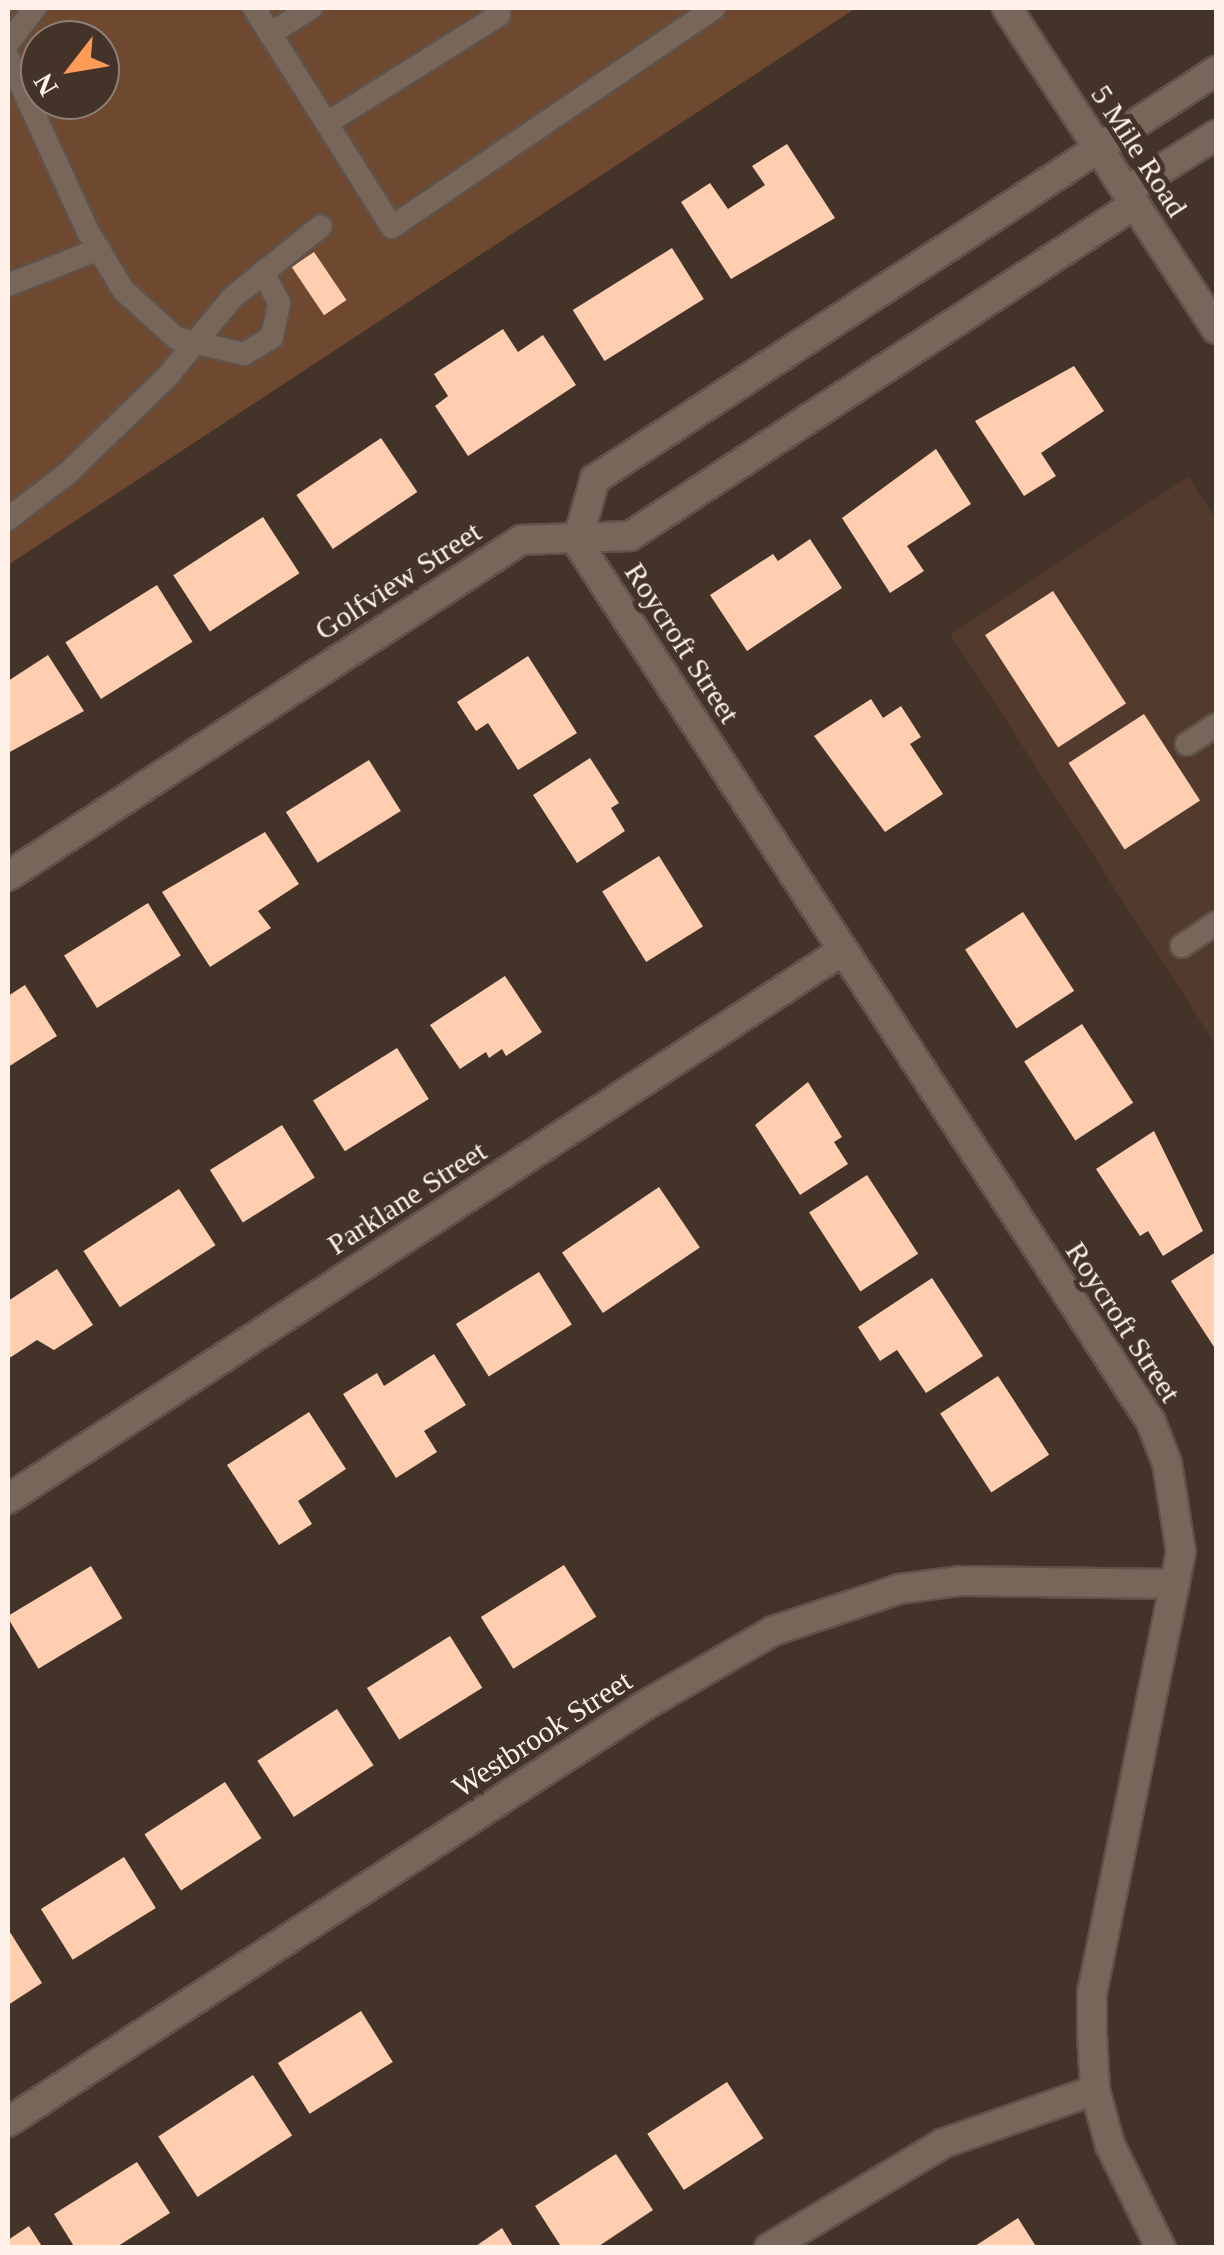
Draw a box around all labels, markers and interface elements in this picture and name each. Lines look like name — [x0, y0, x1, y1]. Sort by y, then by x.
north arrow — [20, 20, 120, 120]
text: N — [27, 68, 64, 101]
street label: 5 Mile Road — [1083, 78, 1195, 224]
street label: Golfview Street — [308, 514, 488, 648]
street label: Roycroft Street — [617, 556, 747, 730]
street label: Parklane Street — [321, 1133, 493, 1263]
street label: Roycroft Street — [1058, 1235, 1188, 1409]
street label: Westbrook Street — [446, 1663, 638, 1805]

